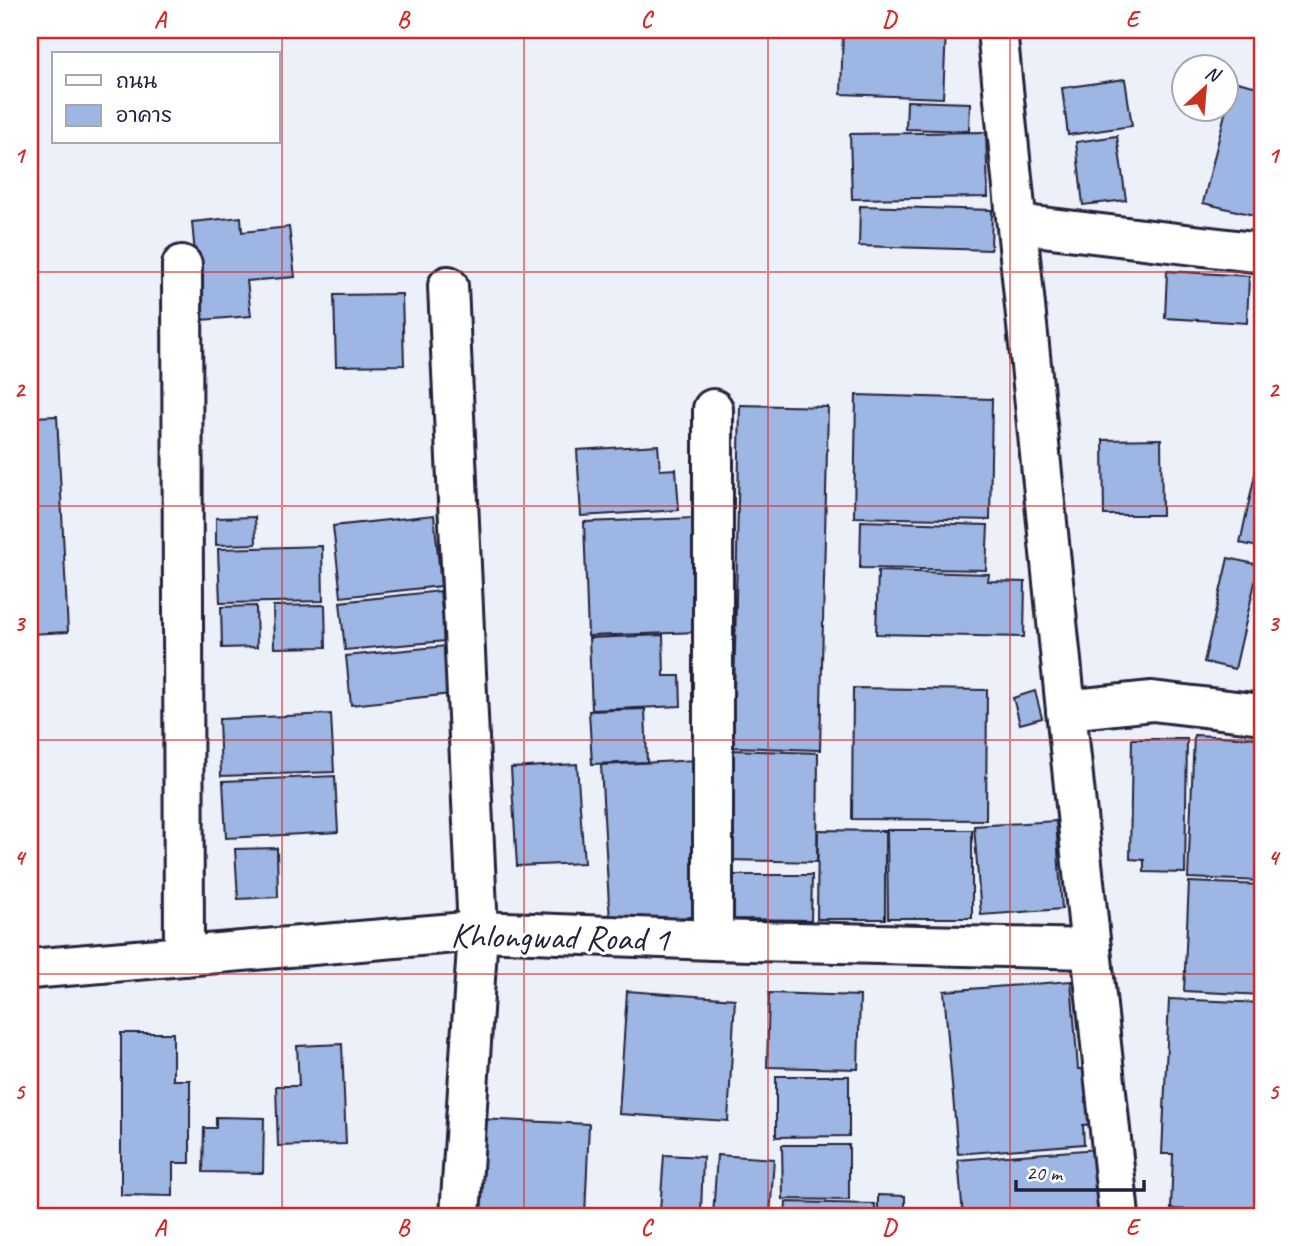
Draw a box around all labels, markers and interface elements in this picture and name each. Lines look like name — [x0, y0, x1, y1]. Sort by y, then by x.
text: A — [154, 5, 168, 34]
text: B — [397, 5, 411, 34]
text: C — [641, 5, 655, 34]
text: D — [882, 5, 898, 34]
text: E — [1126, 5, 1142, 34]
legend — [52, 52, 280, 144]
north arrow — [1170, 52, 1240, 122]
text: N — [1201, 60, 1225, 88]
text: ถนน — [116, 68, 157, 94]
text: อาคาร — [116, 102, 172, 128]
text: 1 — [14, 141, 27, 170]
text: 1 — [1268, 141, 1281, 170]
text: 2 — [14, 375, 27, 404]
text: 2 — [1268, 375, 1281, 404]
text: 3 — [14, 609, 27, 638]
text: 3 — [1268, 609, 1281, 638]
text: 4 — [14, 843, 27, 872]
text: 4 — [1268, 843, 1281, 872]
street label: Khlongwad Road 1 — [450, 913, 672, 961]
text: 5 — [14, 1077, 26, 1106]
text: 5 — [1268, 1077, 1280, 1106]
scale bar — [1016, 1148, 1143, 1192]
text: 20 m — [1026, 1160, 1064, 1186]
text: A — [154, 1213, 168, 1242]
text: B — [397, 1213, 411, 1242]
text: C — [641, 1213, 655, 1242]
text: D — [882, 1213, 898, 1242]
text: E — [1126, 1213, 1142, 1242]

